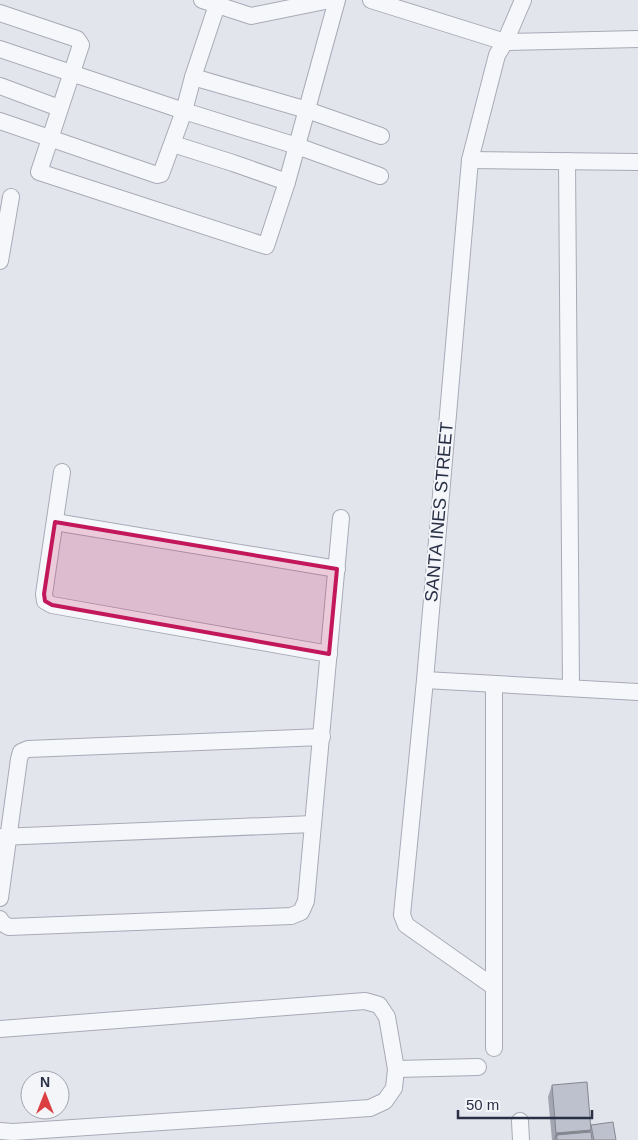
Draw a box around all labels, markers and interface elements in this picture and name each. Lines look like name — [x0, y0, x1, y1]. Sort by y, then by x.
street label: SANTA INES STREET — [421, 421, 457, 603]
north arrow — [20, 1070, 70, 1120]
text: N — [40, 1074, 50, 1090]
scale bar — [458, 1088, 592, 1120]
text: 50 m — [466, 1096, 499, 1113]

